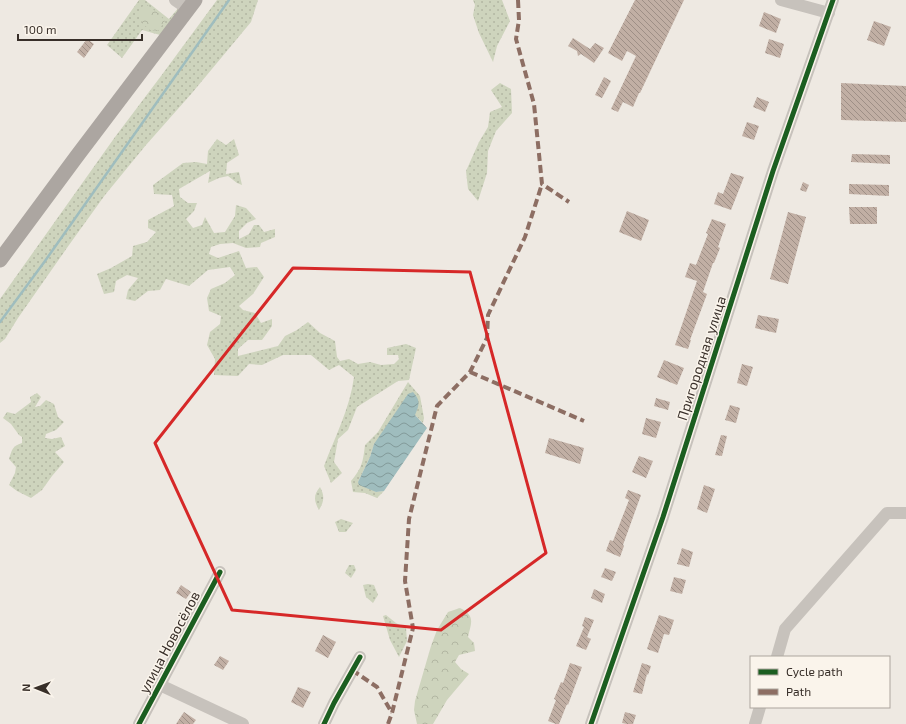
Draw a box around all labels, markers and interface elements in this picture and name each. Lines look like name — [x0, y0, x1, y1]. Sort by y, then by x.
scale bar — [18, 16, 142, 42]
text: 100 m — [24, 22, 56, 36]
street label: Пригородная улица — [673, 294, 729, 422]
street label: улица Новосёлов — [135, 588, 203, 696]
legend — [750, 656, 890, 708]
text: Cycle path — [786, 664, 843, 678]
north arrow — [16, 668, 56, 708]
text: N — [19, 684, 32, 692]
text: Path — [786, 684, 811, 698]

